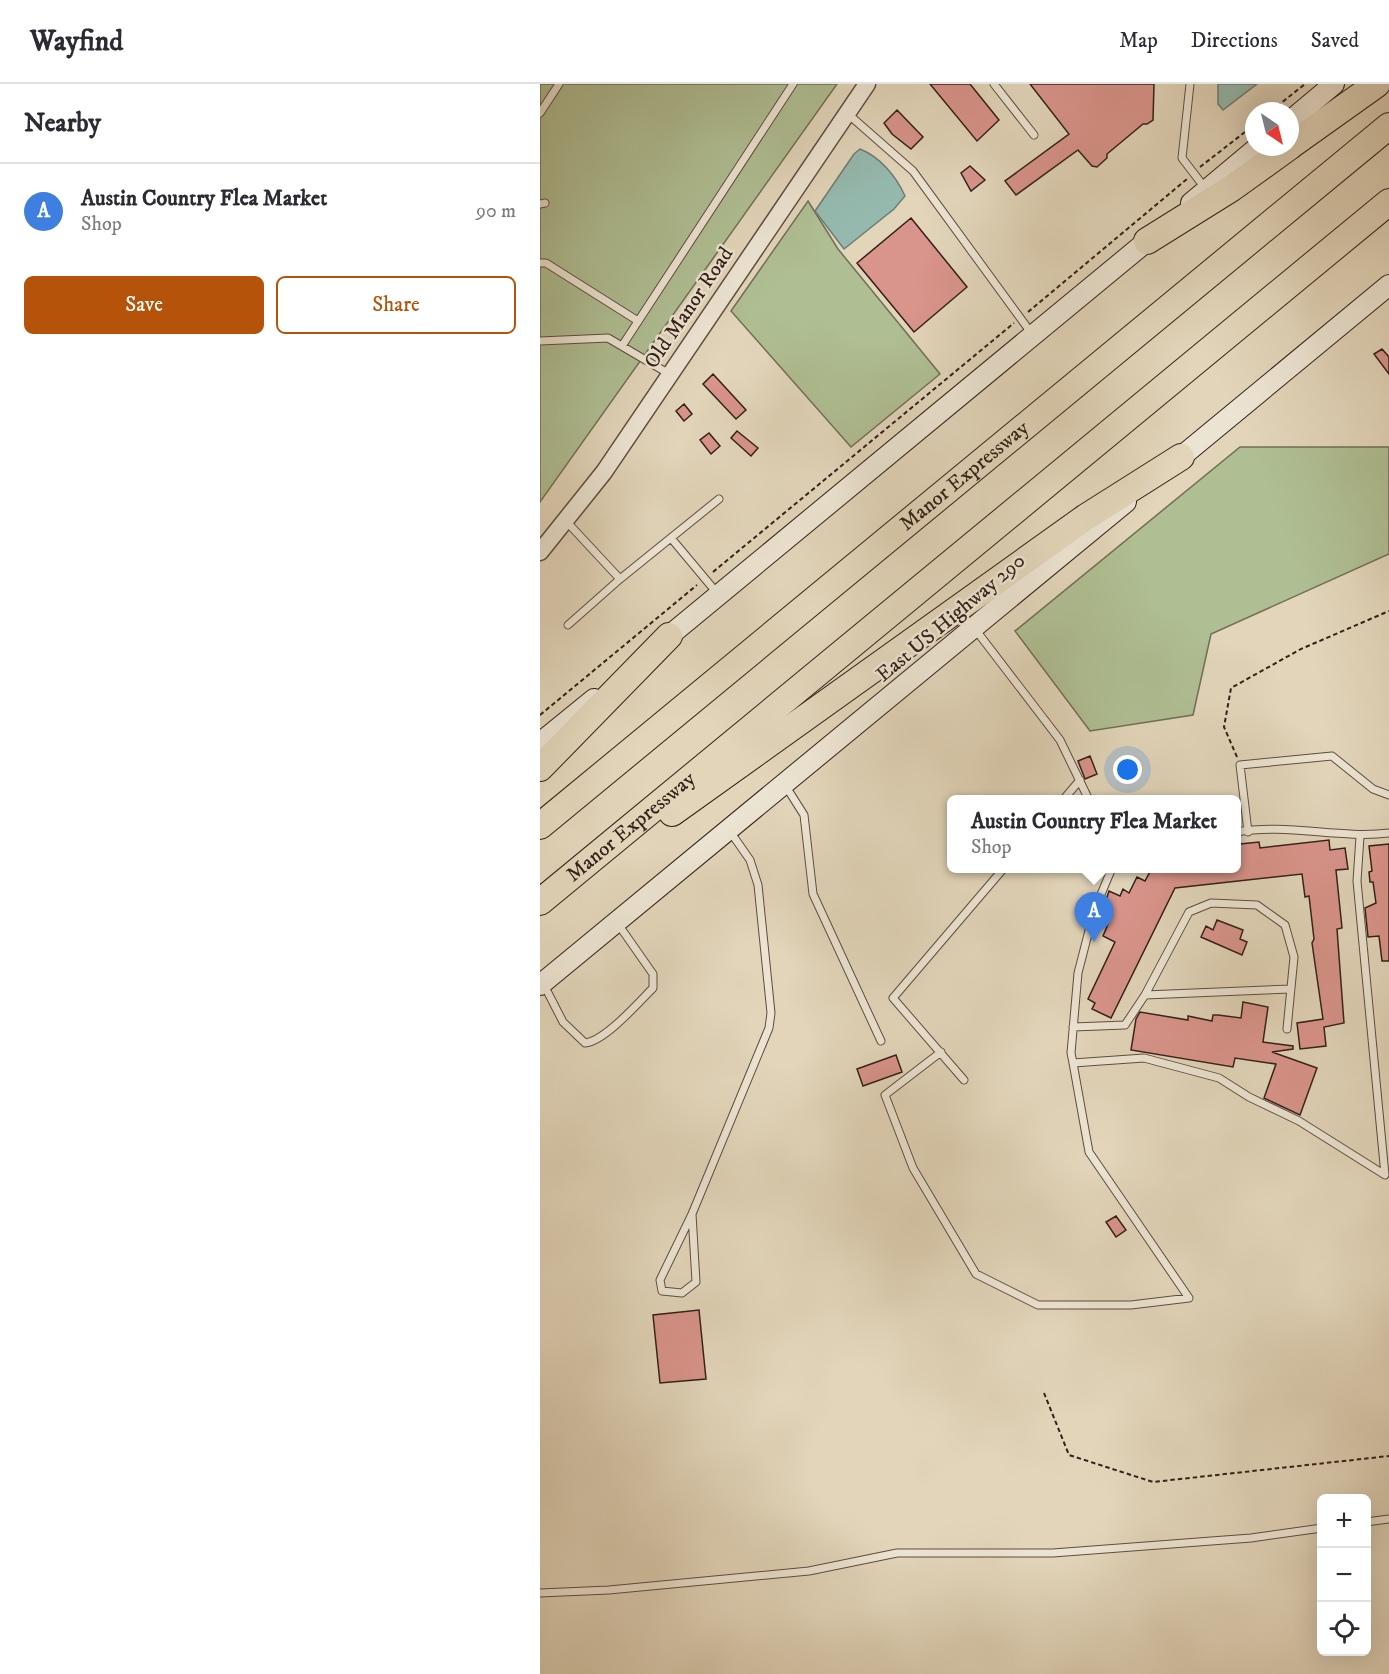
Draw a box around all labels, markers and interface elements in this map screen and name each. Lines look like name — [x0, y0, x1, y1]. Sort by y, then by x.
text: Wayfind — [30, 24, 123, 59]
text: Map — [1119, 28, 1158, 54]
text: Directions — [1191, 28, 1278, 54]
text: Saved — [1311, 28, 1359, 54]
north arrow — [1245, 102, 1299, 156]
text: Nearby — [24, 107, 101, 140]
text: Austin Country Flea Market — [81, 185, 327, 212]
text: A — [37, 199, 50, 224]
text: 90 m — [476, 199, 516, 224]
text: Shop — [81, 212, 122, 237]
street label: Old Manor Road — [639, 242, 739, 374]
button: Save — [24, 276, 264, 334]
button: Share — [276, 276, 516, 334]
street label: Manor Expressway — [894, 415, 1035, 537]
street label: East US Highway 290 — [871, 548, 1031, 688]
your location — [1113, 755, 1142, 784]
street label: Manor Expressway — [561, 765, 702, 888]
popup — [947, 795, 1241, 873]
text: Austin Country Flea Market — [971, 808, 1217, 835]
text: Shop — [971, 835, 1012, 860]
pin: A — [1074, 892, 1114, 942]
map controls — [1317, 1494, 1371, 1656]
button: + — [1317, 1494, 1371, 1548]
button: − — [1317, 1548, 1371, 1602]
button: locate — [1317, 1602, 1371, 1656]

